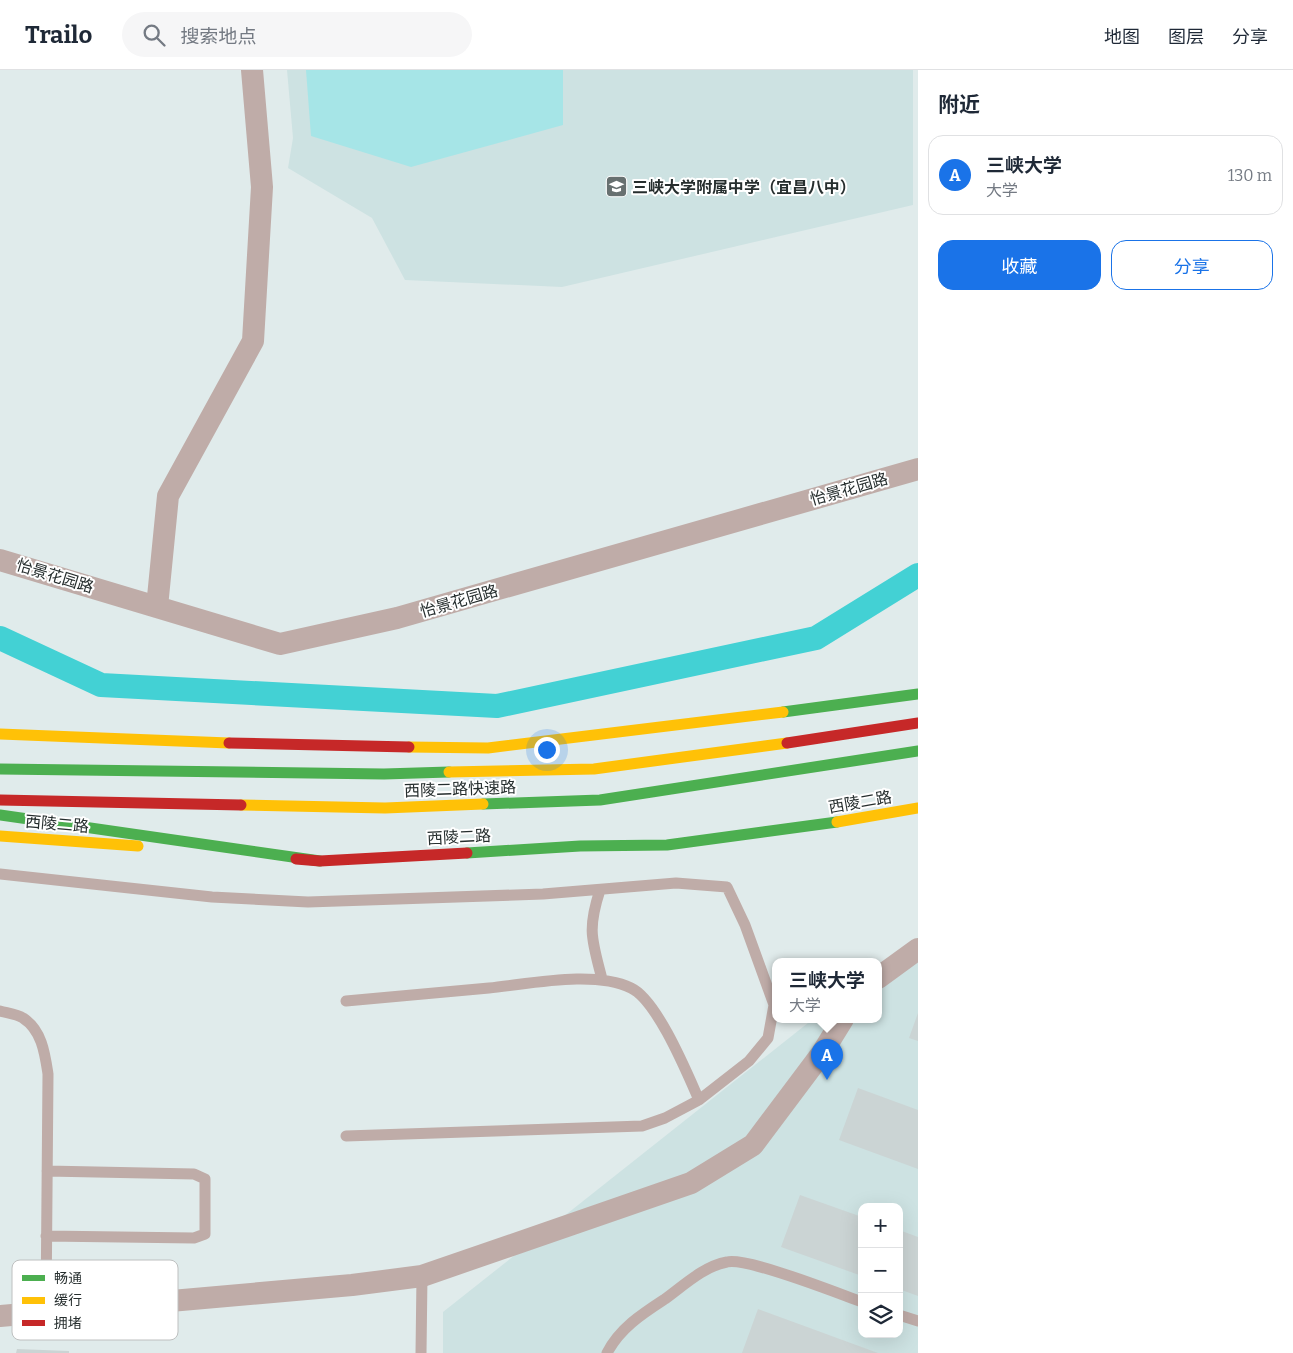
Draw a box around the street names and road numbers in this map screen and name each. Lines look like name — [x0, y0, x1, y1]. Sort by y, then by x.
street label: 怡景花园路 — [808, 469, 890, 509]
street label: 怡景花园路 — [14, 555, 96, 597]
street label: 怡景花园路 — [418, 581, 500, 621]
street label: 西陵二路快速路 — [404, 778, 516, 800]
street label: 西陵二路 — [827, 787, 893, 817]
street label: 西陵二路 — [24, 812, 90, 836]
street label: 西陵二路 — [427, 826, 491, 848]

